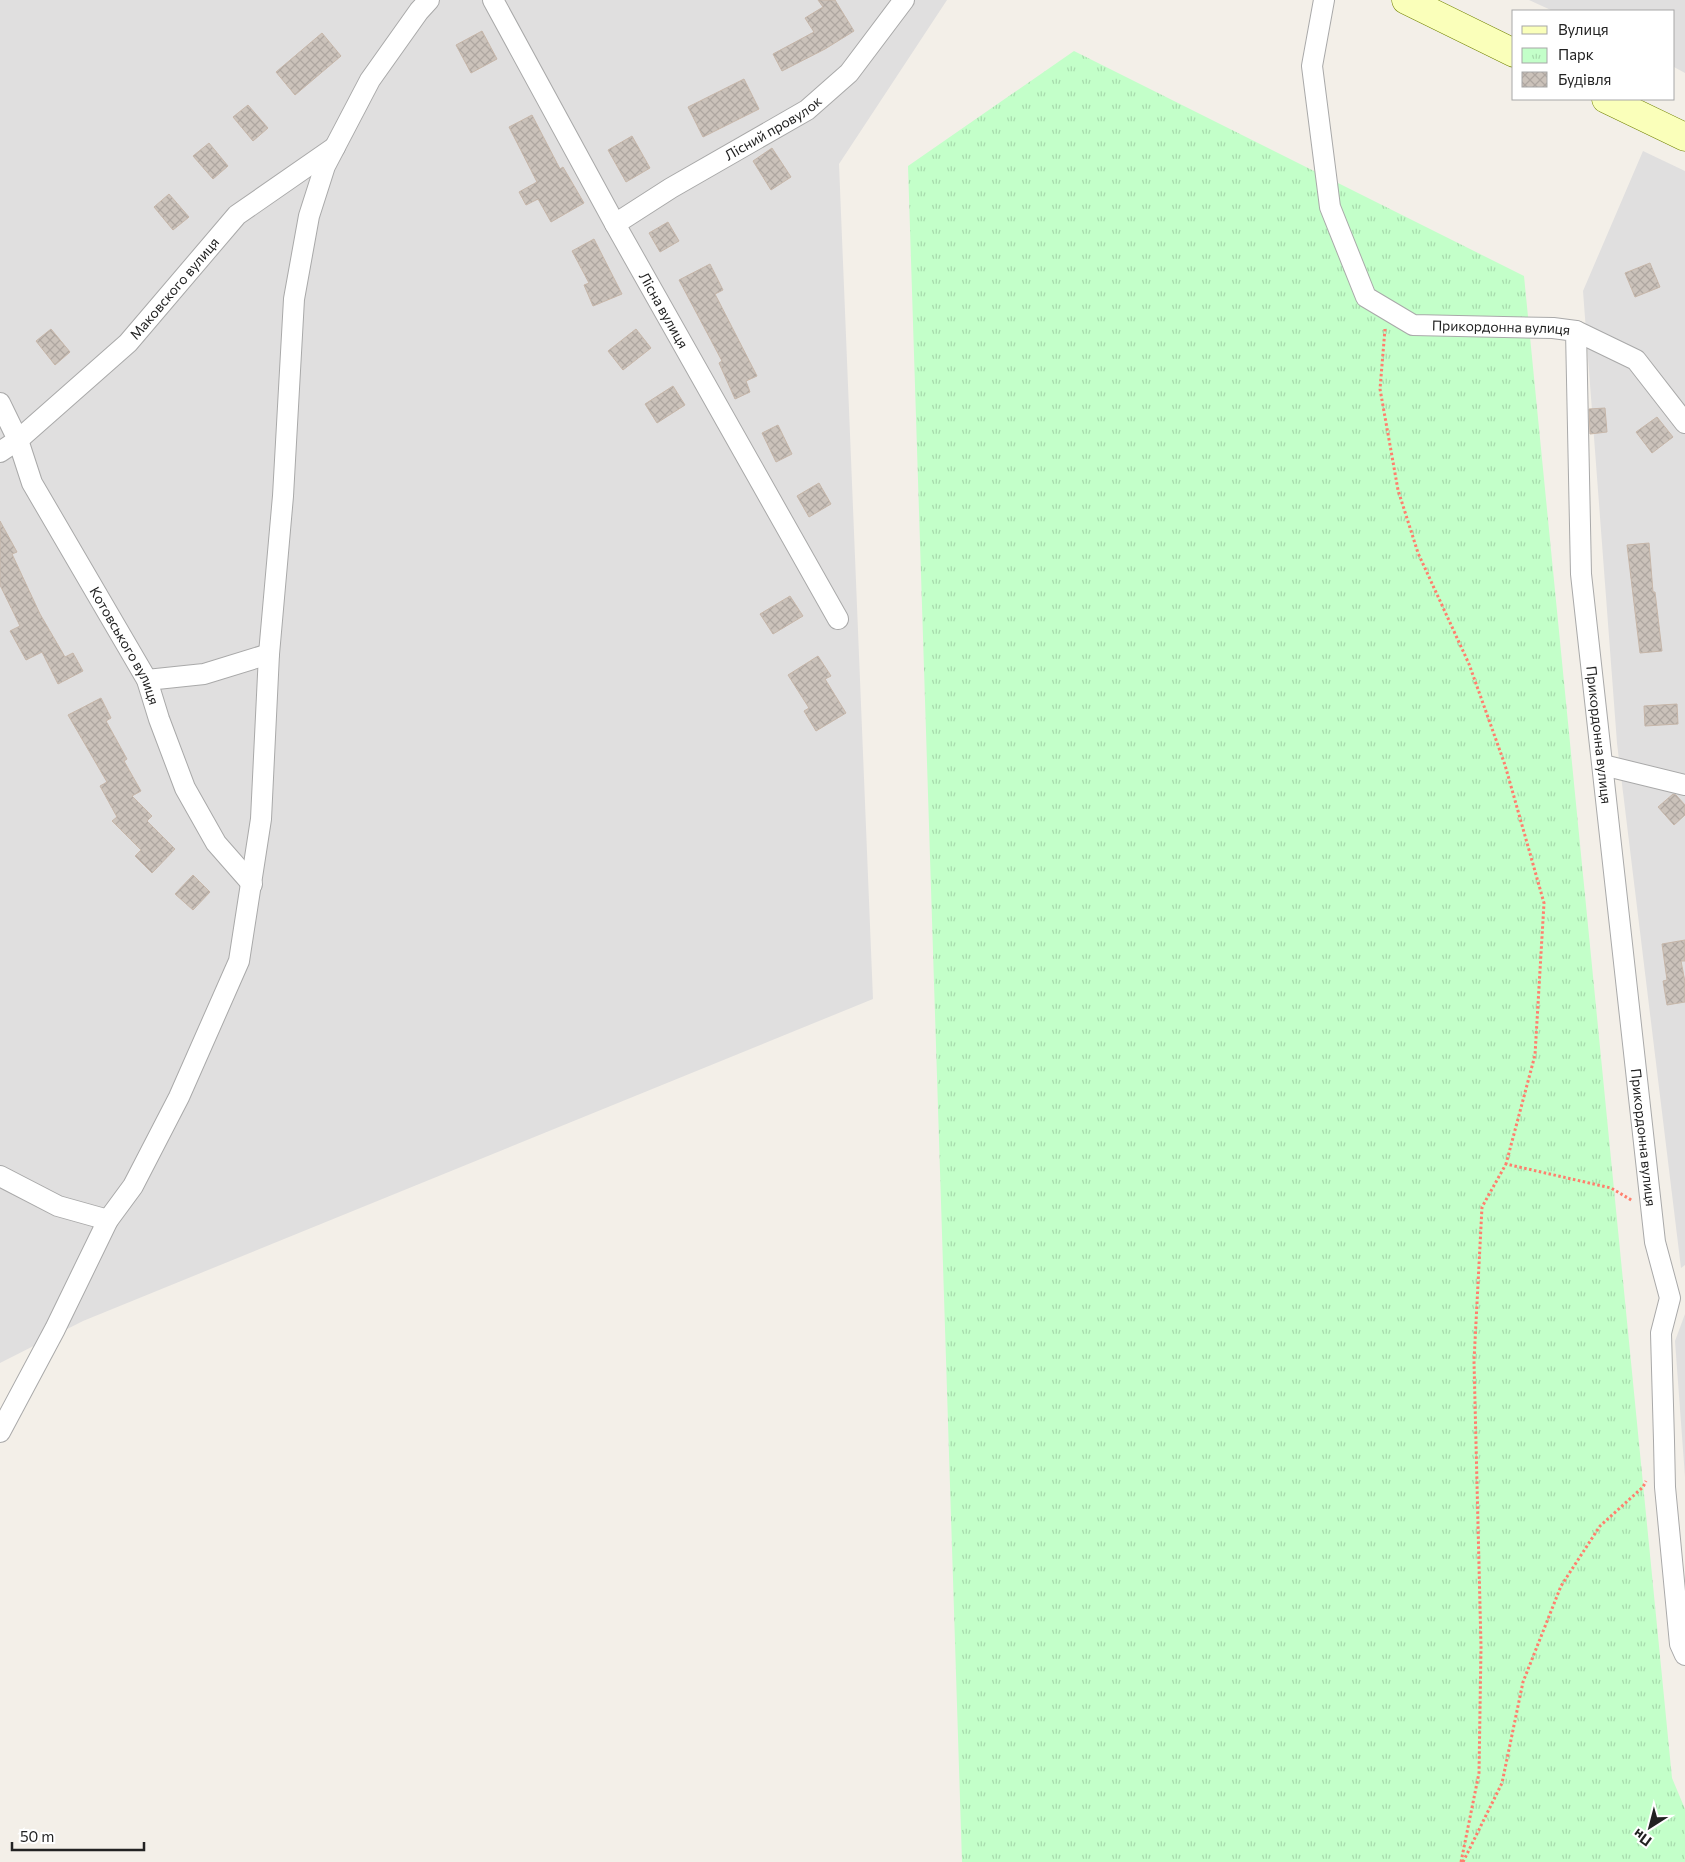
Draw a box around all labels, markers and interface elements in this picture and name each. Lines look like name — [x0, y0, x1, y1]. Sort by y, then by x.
legend — [1512, 10, 1675, 100]
text: Вулиця — [1558, 20, 1609, 38]
text: Парк — [1558, 45, 1594, 63]
text: Будівля — [1558, 70, 1611, 88]
street label: Лісний провулок — [721, 92, 825, 164]
street label: Маковского вулиця — [126, 233, 222, 343]
street label: Лісна вулиця — [636, 269, 692, 351]
street label: Прикордонна вулиця — [1432, 316, 1571, 338]
street label: Котовського вулиця — [86, 583, 163, 707]
street label: Прикордонна вулиця — [1583, 665, 1615, 805]
street label: Прикордонна вулиця — [1628, 1067, 1660, 1207]
north arrow — [1625, 1802, 1675, 1852]
scale bar — [12, 1820, 145, 1852]
text: Пн — [1630, 1826, 1655, 1850]
text: 50 m — [20, 1827, 54, 1845]

